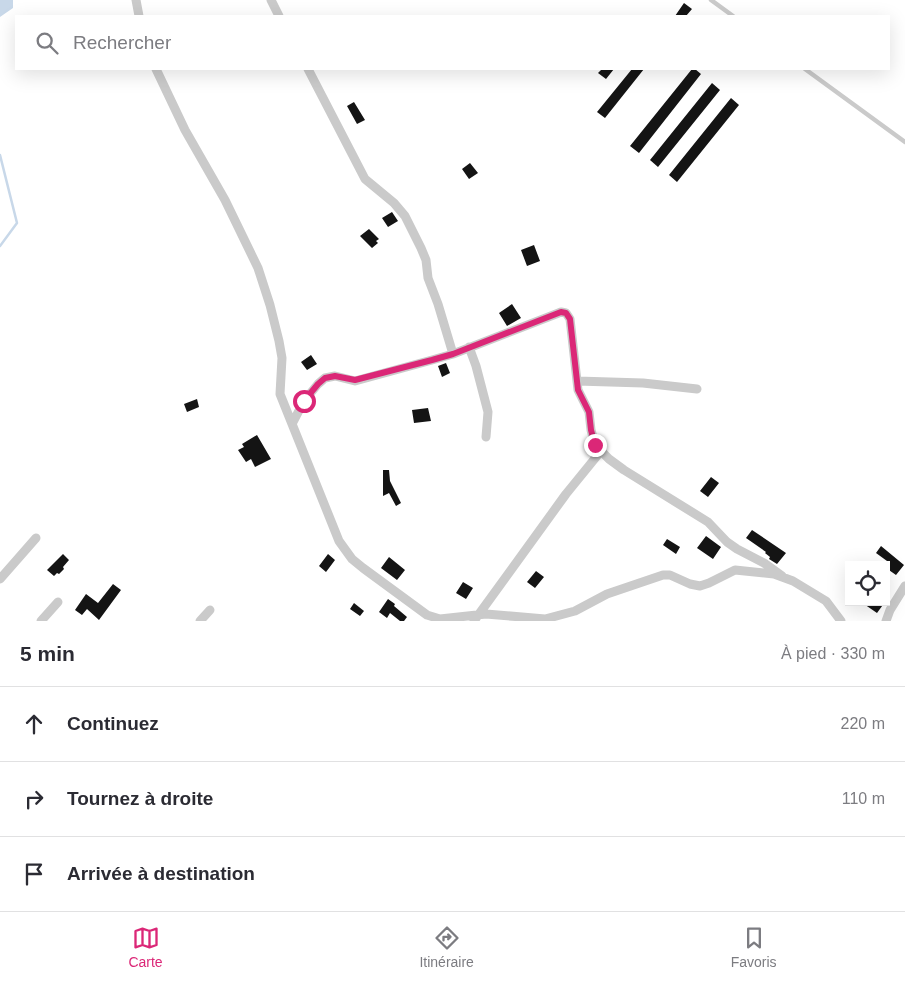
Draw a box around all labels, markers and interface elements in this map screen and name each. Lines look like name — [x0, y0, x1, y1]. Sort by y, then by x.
search box — [15, 15, 890, 70]
icon: search — [33, 29, 61, 57]
text: Rechercher — [73, 32, 171, 53]
route start — [293, 390, 316, 413]
route end — [584, 434, 607, 457]
map controls — [845, 561, 890, 606]
button: locate — [845, 561, 890, 606]
text: 5 min — [20, 642, 75, 665]
text: À pied · 330 m — [781, 645, 885, 662]
icon: ahead — [20, 710, 48, 738]
text: Continuez — [67, 713, 159, 734]
text: 220 m — [841, 715, 885, 732]
icon: right — [20, 785, 48, 813]
text: Tournez à droite — [67, 788, 213, 809]
text: 110 m — [842, 790, 885, 807]
icon: arrive — [20, 860, 48, 888]
text: Arrivée à destination — [67, 863, 255, 884]
tab: Carte — [128, 924, 163, 970]
tab: Itinéraire — [419, 924, 474, 970]
tab: Favoris — [731, 924, 777, 970]

